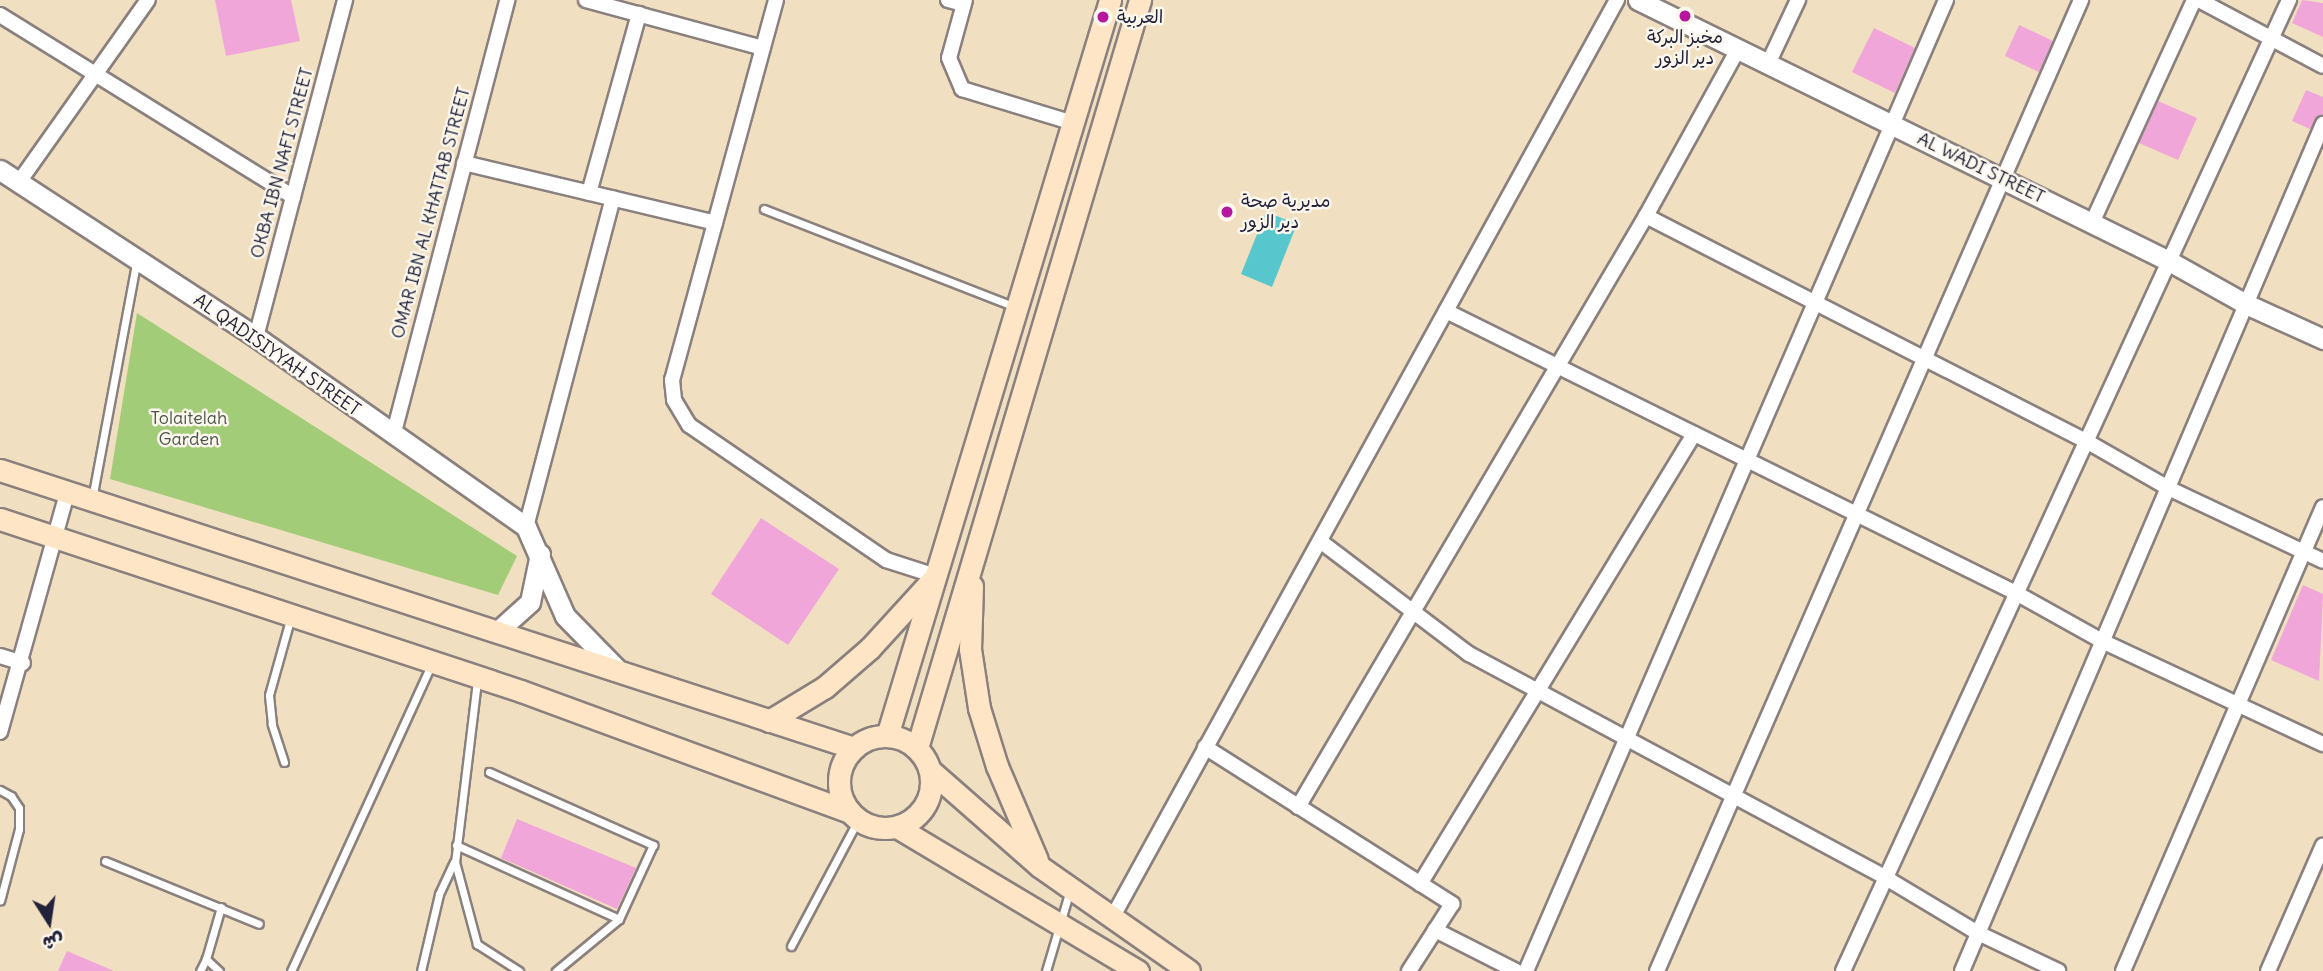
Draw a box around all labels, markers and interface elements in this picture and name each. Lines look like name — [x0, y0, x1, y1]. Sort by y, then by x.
place label: العربية — [1117, 6, 1163, 28]
marker: مخبز البركة دير الزور — [1677, 8, 1693, 24]
marker: العربية — [1095, 9, 1111, 25]
place label: مخبز البركة دير الزور — [1647, 27, 1723, 70]
street label: OKBA IBN NAFI STREET — [246, 65, 318, 261]
street label: OMAR IBN AL KHATTAB STREET — [387, 85, 475, 341]
street label: AL WADI STREET — [1914, 128, 2048, 208]
place label: مديرية صحة دير الزور — [1241, 191, 1330, 234]
marker: مديرية صحة دير الزور — [1219, 204, 1235, 220]
street label: AL QADISIYYAH STREET — [190, 289, 364, 421]
park label: Tolaitelah Garden — [151, 408, 227, 450]
north arrow — [14, 887, 84, 957]
text: ش — [41, 929, 66, 956]

